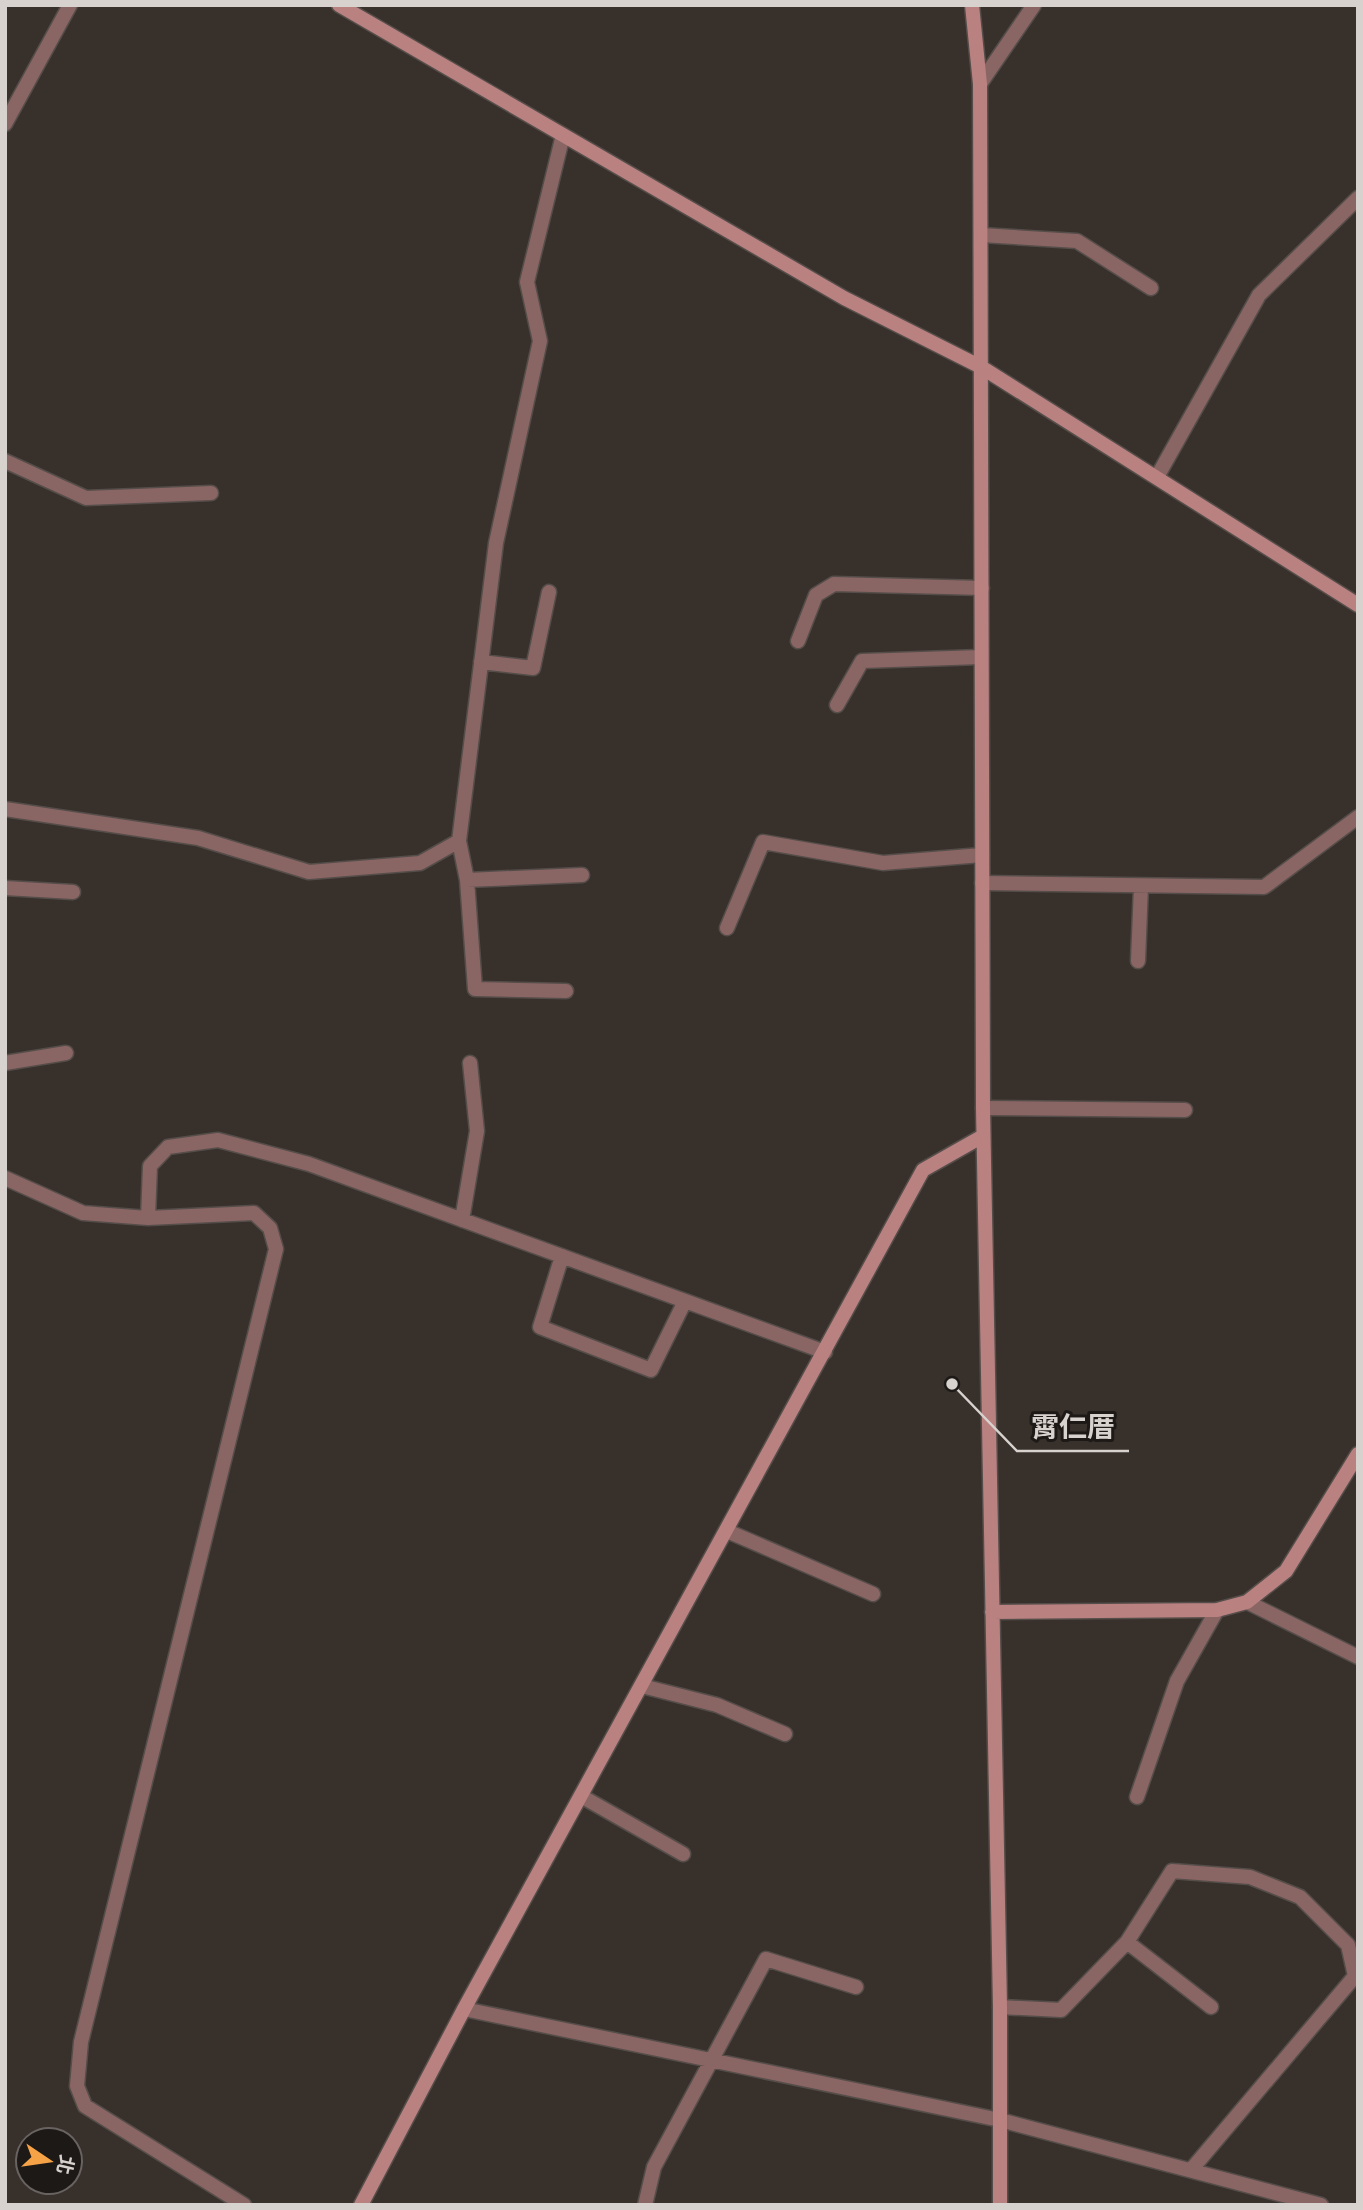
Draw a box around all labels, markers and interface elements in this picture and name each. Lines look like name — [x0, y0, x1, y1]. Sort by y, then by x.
callout: 霄仁厝 — [1017, 1402, 1129, 1451]
text: 霄仁厝 — [1031, 1409, 1115, 1443]
north arrow — [14, 2126, 84, 2196]
text: 北 — [53, 2153, 79, 2177]

